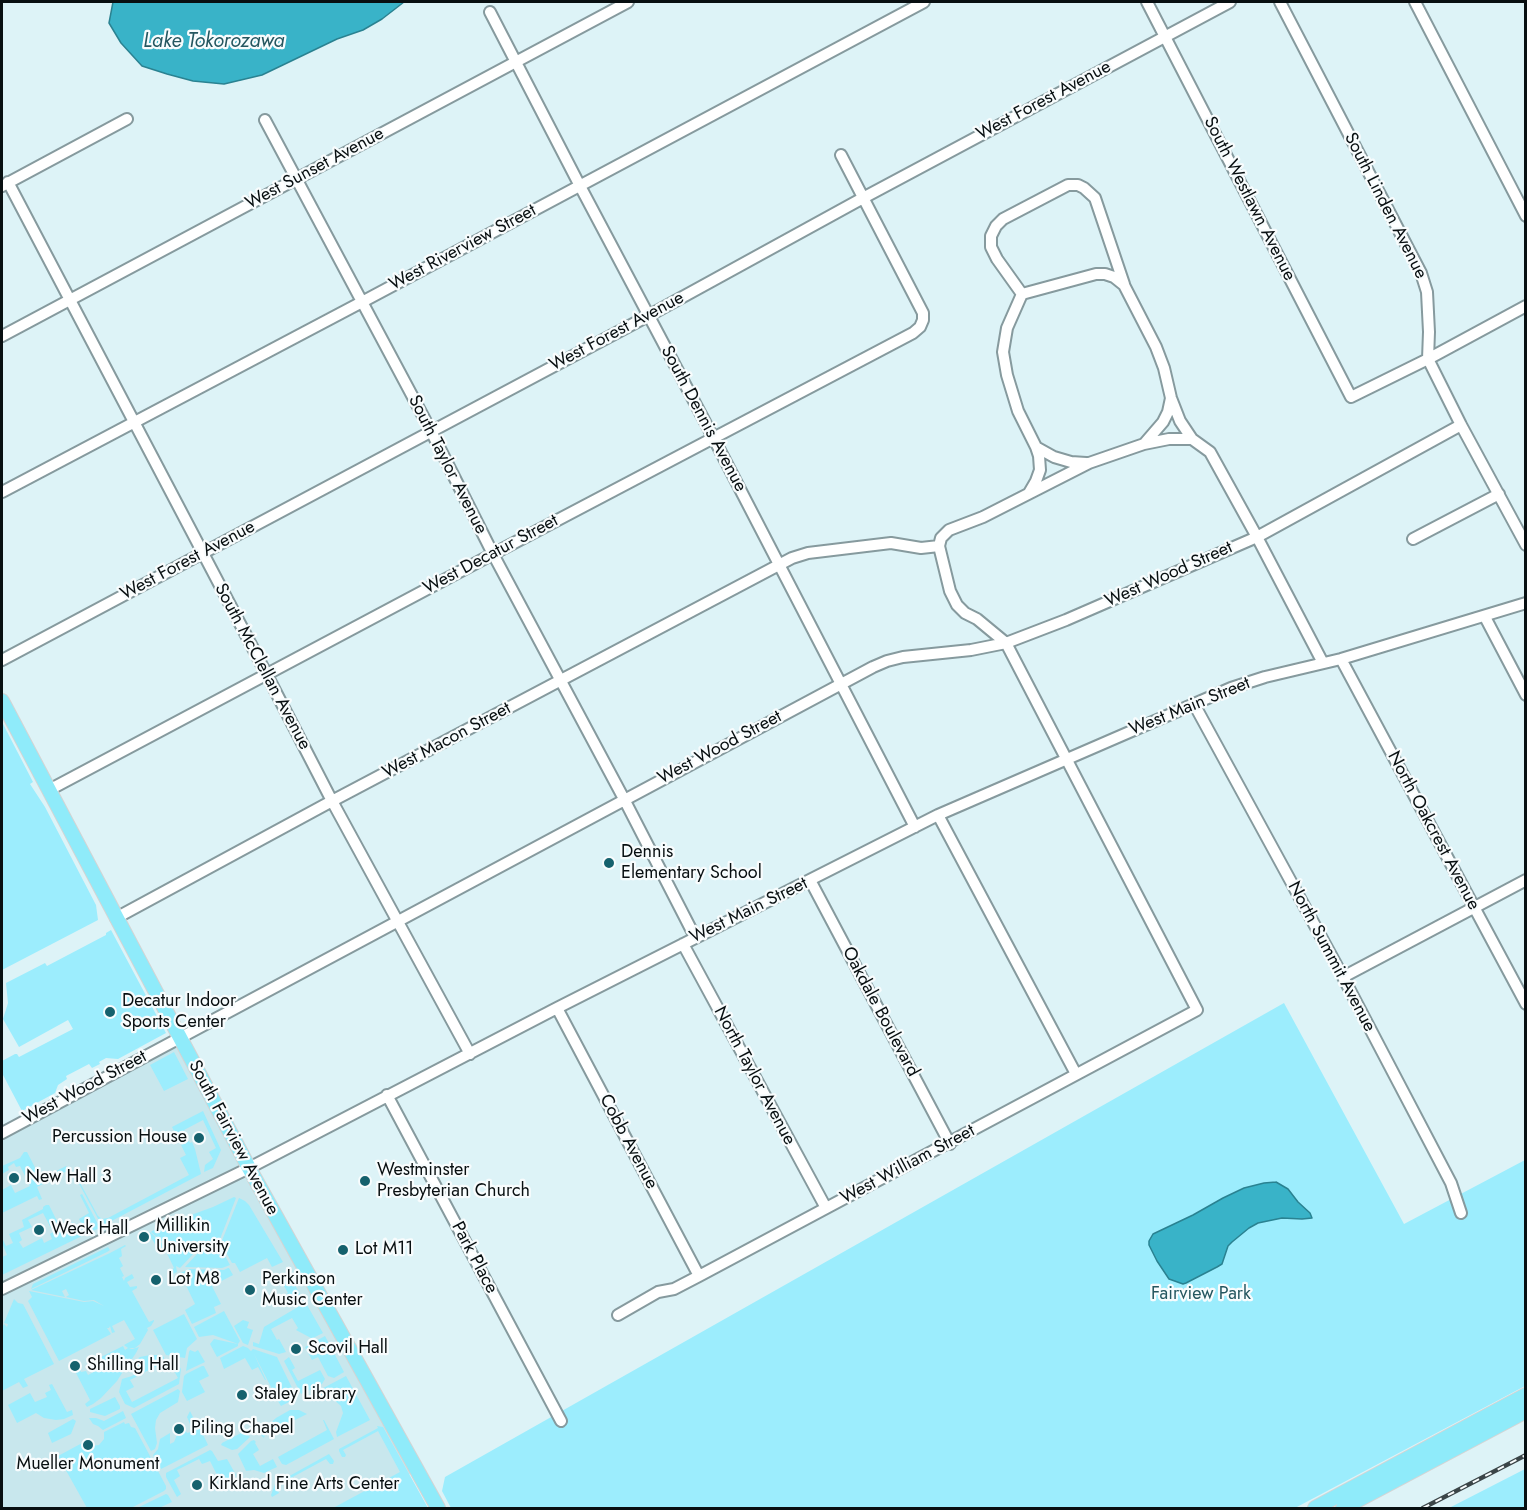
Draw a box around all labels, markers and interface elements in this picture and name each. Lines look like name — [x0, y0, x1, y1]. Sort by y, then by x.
water label: Lake Tokorozawa — [143, 30, 285, 54]
street label: West Forest Avenue — [973, 56, 1115, 146]
street label: South Westlawn Avenue — [1198, 113, 1300, 285]
street label: West Sunset Avenue — [242, 123, 388, 215]
street label: South Linden Avenue — [1339, 129, 1431, 283]
street label: West Riverview Street — [386, 200, 540, 296]
street label: West Forest Avenue — [546, 287, 688, 377]
street label: South Dennis Avenue — [655, 342, 751, 496]
street label: South Taylor Avenue — [403, 392, 491, 538]
street label: West Decatur Street — [420, 510, 562, 600]
street label: West Forest Avenue — [117, 516, 259, 606]
street label: West Wood Street — [1102, 537, 1236, 613]
street label: South McClellan Avenue — [209, 580, 315, 754]
street label: West Main Street — [1126, 673, 1254, 741]
street label: West Macon Street — [379, 698, 515, 784]
street label: West Wood Street — [654, 706, 786, 790]
street label: North Oakcrest Avenue — [1382, 748, 1484, 914]
place label: Dennis Elementary School — [621, 842, 762, 884]
marker: Dennis Elementary School — [602, 856, 616, 870]
street label: West Main Street — [687, 873, 811, 949]
street label: North Summit Avenue — [1282, 878, 1380, 1036]
street label: Oakdale Boulevard — [837, 943, 923, 1081]
place label: Decatur Indoor Sports Center — [122, 991, 236, 1034]
street label: North Taylor Avenue — [708, 1003, 800, 1149]
marker: Decatur Indoor Sports Center — [103, 1005, 117, 1019]
street label: West Wood Street — [19, 1046, 151, 1130]
street label: South Fairview Avenue — [183, 1057, 283, 1219]
street label: Cobb Avenue — [594, 1091, 662, 1193]
street label: West William Street — [837, 1120, 979, 1210]
place label: Percussion House — [52, 1127, 187, 1149]
marker: Percussion House — [192, 1131, 206, 1145]
place label: Westminster Presbyterian Church — [377, 1160, 530, 1202]
place label: New Hall 3 — [26, 1167, 112, 1189]
marker: New Hall 3 — [7, 1171, 21, 1185]
marker: Westminster Presbyterian Church — [358, 1174, 372, 1188]
place label: Millikin University — [156, 1216, 229, 1258]
street label: Park Place — [446, 1218, 502, 1298]
place label: Weck Hall — [51, 1219, 128, 1241]
marker: Weck Hall — [32, 1223, 46, 1237]
marker: Millikin University — [137, 1230, 151, 1244]
place label: Lot M11 — [355, 1239, 413, 1261]
marker: Lot M11 — [336, 1243, 350, 1257]
place label: Lot M8 — [168, 1269, 220, 1291]
place label: Perkinson Music Center — [262, 1269, 363, 1312]
marker: Lot M8 — [149, 1273, 163, 1287]
marker: Perkinson Music Center — [243, 1283, 257, 1297]
park label: Fairview Park — [1151, 1284, 1251, 1306]
place label: Scovil Hall — [308, 1338, 388, 1360]
marker: Scovil Hall — [289, 1342, 303, 1356]
place label: Shilling Hall — [87, 1355, 179, 1377]
marker: Shilling Hall — [68, 1359, 82, 1373]
place label: Staley Library — [254, 1384, 356, 1406]
marker: Staley Library — [235, 1388, 249, 1402]
place label: Piling Chapel — [191, 1418, 294, 1440]
marker: Piling Chapel — [172, 1422, 186, 1436]
marker: Mueller Monument — [81, 1438, 95, 1452]
place label: Mueller Monument — [17, 1454, 159, 1476]
place label: Kirkland Fine Arts Center — [209, 1474, 399, 1496]
marker: Kirkland Fine Arts Center — [190, 1478, 204, 1492]

